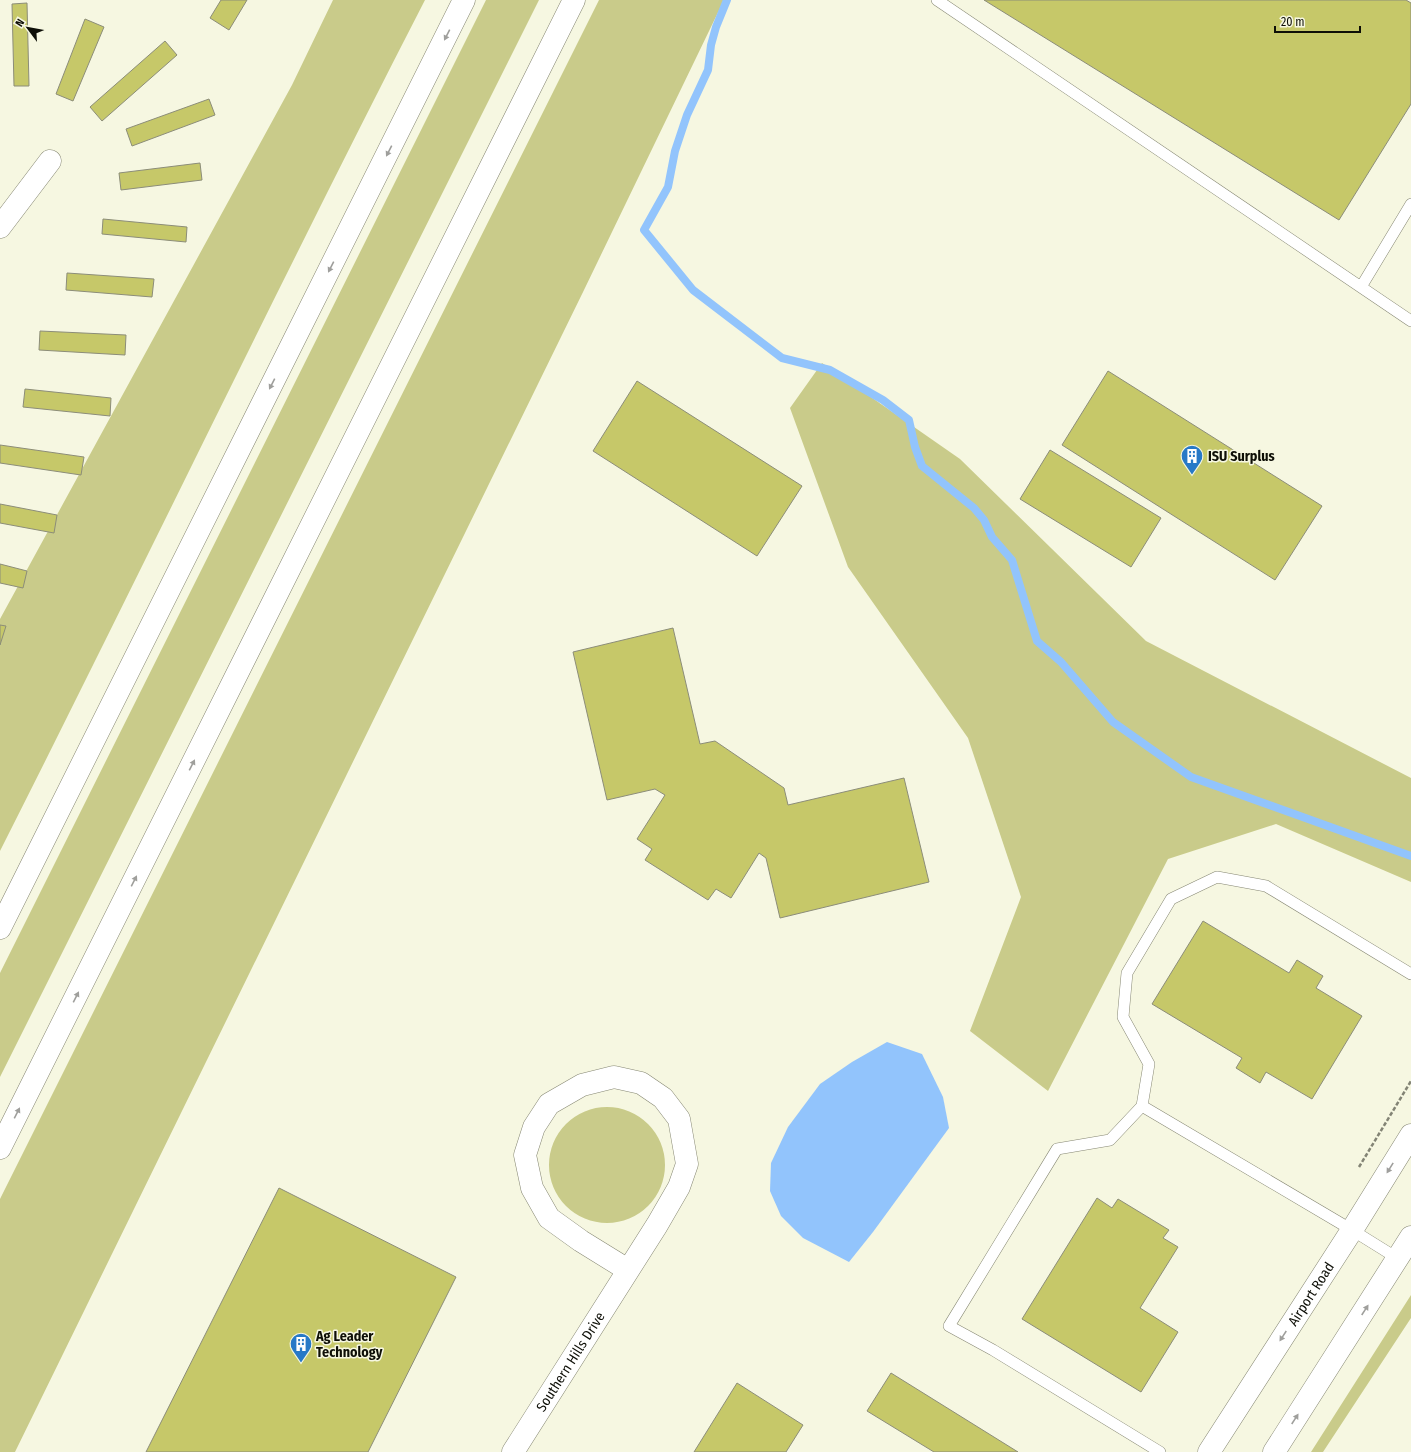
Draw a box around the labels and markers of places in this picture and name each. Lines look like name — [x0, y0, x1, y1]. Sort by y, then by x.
building icon: ISU Surplus — [1179, 443, 1205, 476]
place label: ISU Surplus — [1208, 448, 1275, 465]
place label: Ag Leader Technology — [315, 1328, 383, 1361]
building icon: Ag Leader Technology — [288, 1331, 314, 1364]

